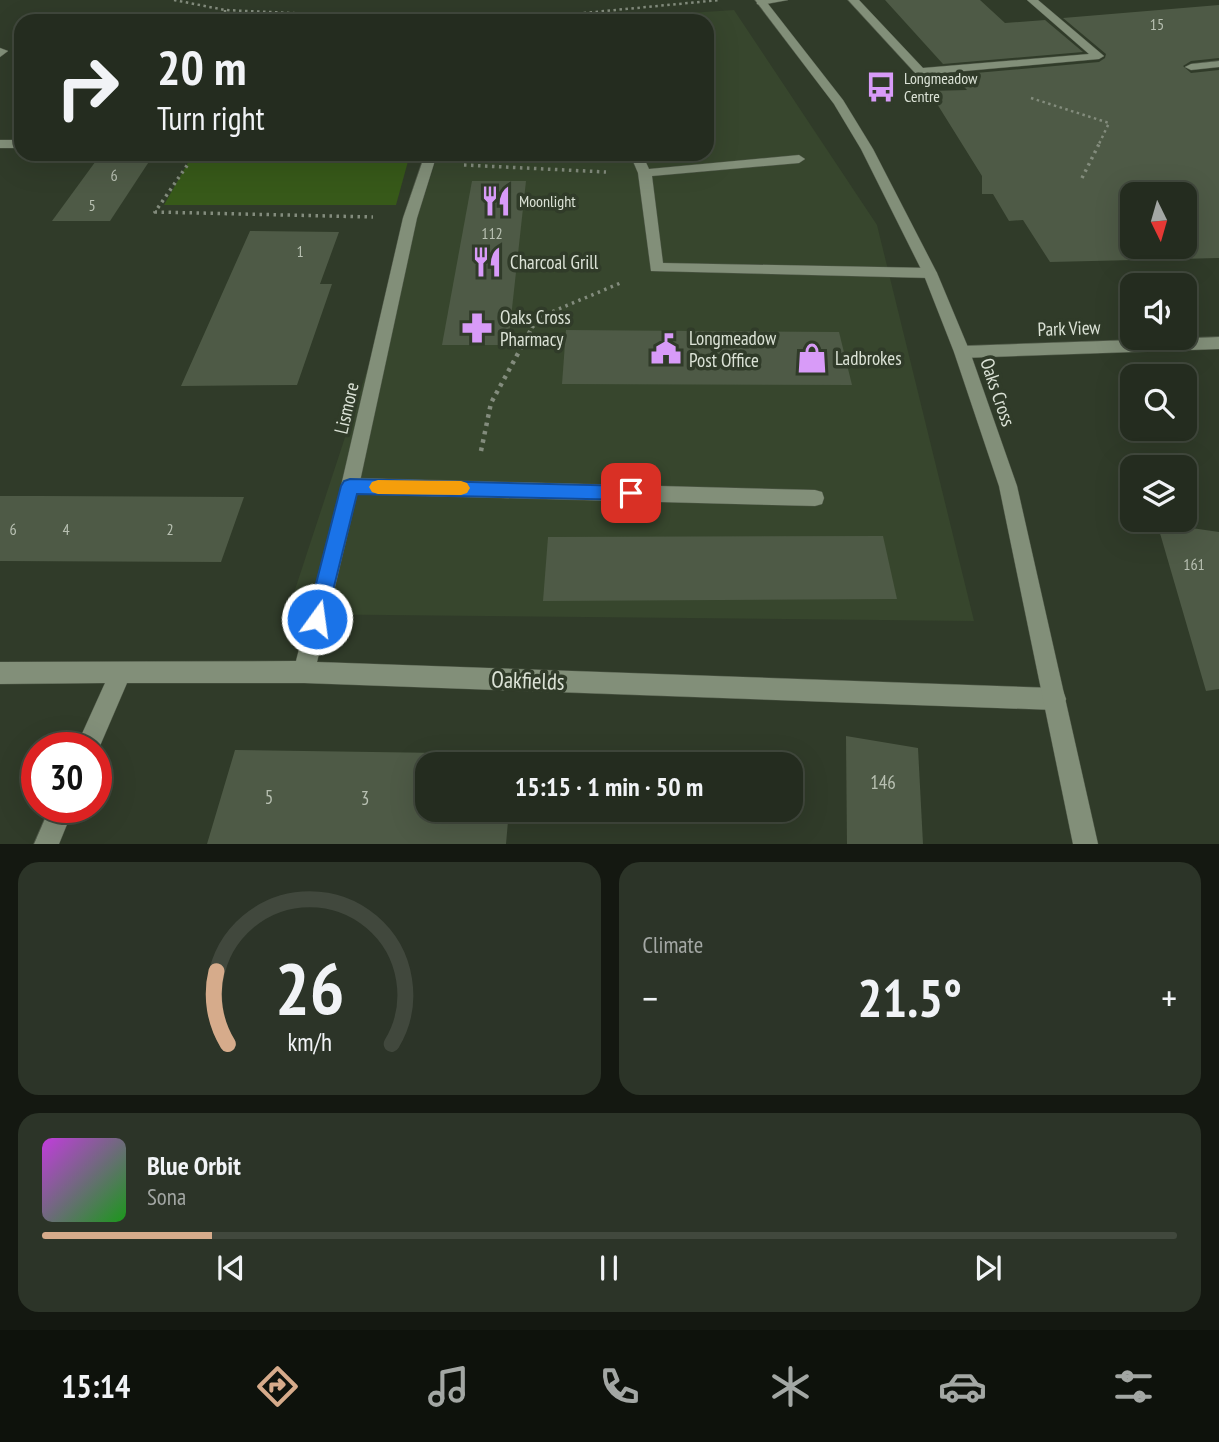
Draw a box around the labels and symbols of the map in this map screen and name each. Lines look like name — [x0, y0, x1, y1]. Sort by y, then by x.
house number: 15 — [1150, 14, 1164, 34]
place label: Longmeadow Centre — [904, 68, 978, 106]
bus stop icon: Longmeadow Centre — [864, 70, 898, 104]
house number: 6 — [110, 165, 118, 185]
north arrow — [1120, 182, 1197, 259]
restaurant icon: Moonlight — [479, 184, 513, 218]
place label: Moonlight — [519, 191, 576, 211]
house number: 5 — [88, 195, 96, 215]
house number: 112 — [481, 223, 503, 243]
house number: 1 — [296, 241, 304, 261]
restaurant icon: Charcoal Grill — [470, 245, 504, 279]
place label: Charcoal Grill — [510, 250, 599, 274]
place label: Oaks Cross Pharmacy — [500, 305, 571, 351]
pharmacy icon: Oaks Cross Pharmacy — [460, 311, 494, 345]
street label: Park View — [1037, 315, 1102, 341]
place label: Longmeadow Post Office — [689, 326, 777, 372]
public building icon: Longmeadow Post Office — [649, 332, 683, 366]
shop icon: Ladbrokes — [795, 341, 829, 375]
place label: Ladbrokes — [835, 346, 902, 370]
street label: Oaks Cross — [975, 355, 1021, 429]
street label: Lismore — [328, 380, 364, 436]
pin — [601, 463, 661, 523]
house number: 6 — [9, 519, 17, 539]
house number: 4 — [62, 519, 70, 539]
house number: 2 — [166, 519, 174, 539]
house number: 161 — [1183, 554, 1205, 574]
position arrow — [280, 582, 354, 656]
street label: Oakfields — [491, 664, 565, 696]
speed limit sign: 30 — [21, 732, 112, 823]
house number: 146 — [870, 770, 896, 794]
house number: 5 — [265, 785, 273, 809]
house number: 3 — [361, 786, 369, 810]

